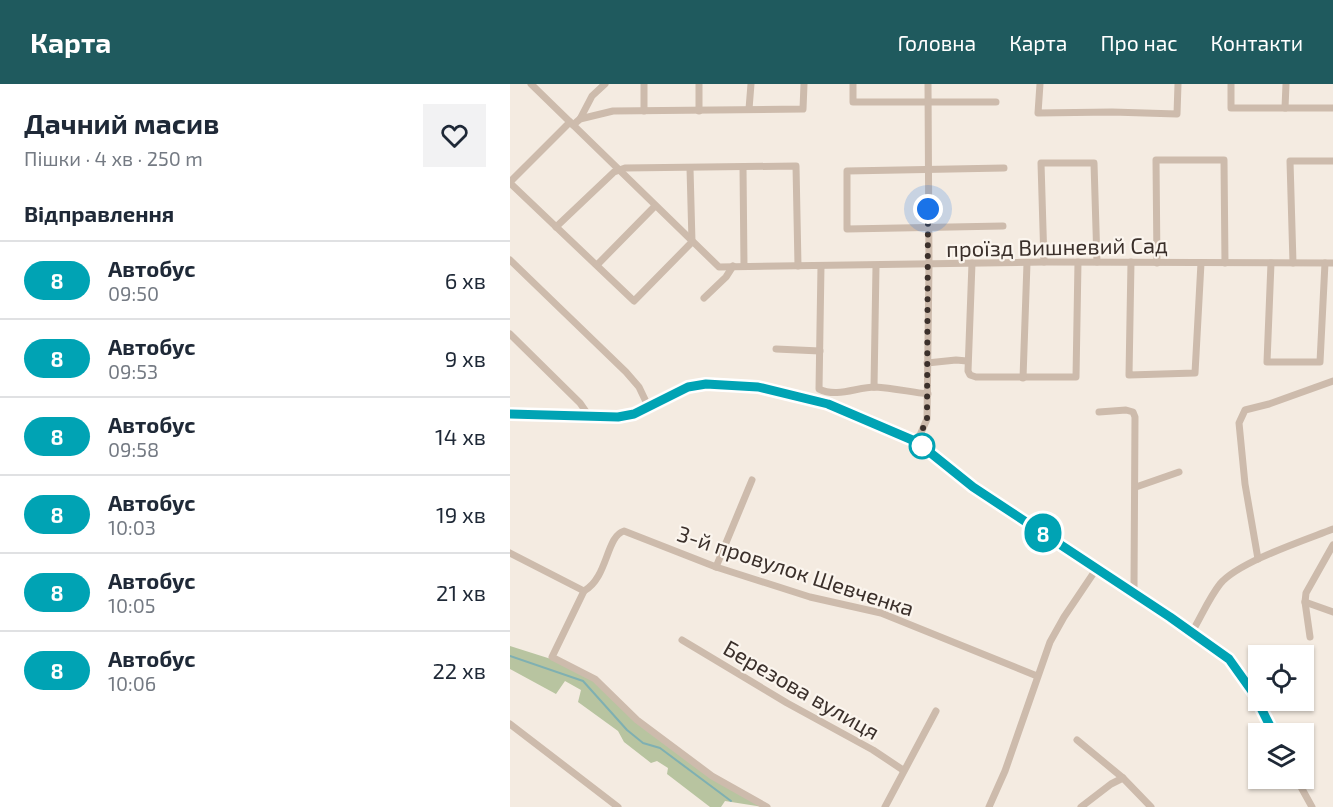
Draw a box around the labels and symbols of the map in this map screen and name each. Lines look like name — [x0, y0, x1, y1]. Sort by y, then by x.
your location — [913, 194, 943, 224]
street label: проїзд Вишневий Сад — [946, 231, 1168, 261]
unlabelled marker — [909, 433, 935, 459]
line badge: 8 — [1024, 514, 1062, 552]
street label: 3-й провулок Шевченка — [674, 519, 918, 622]
street label: Березова вулиця — [719, 634, 885, 745]

